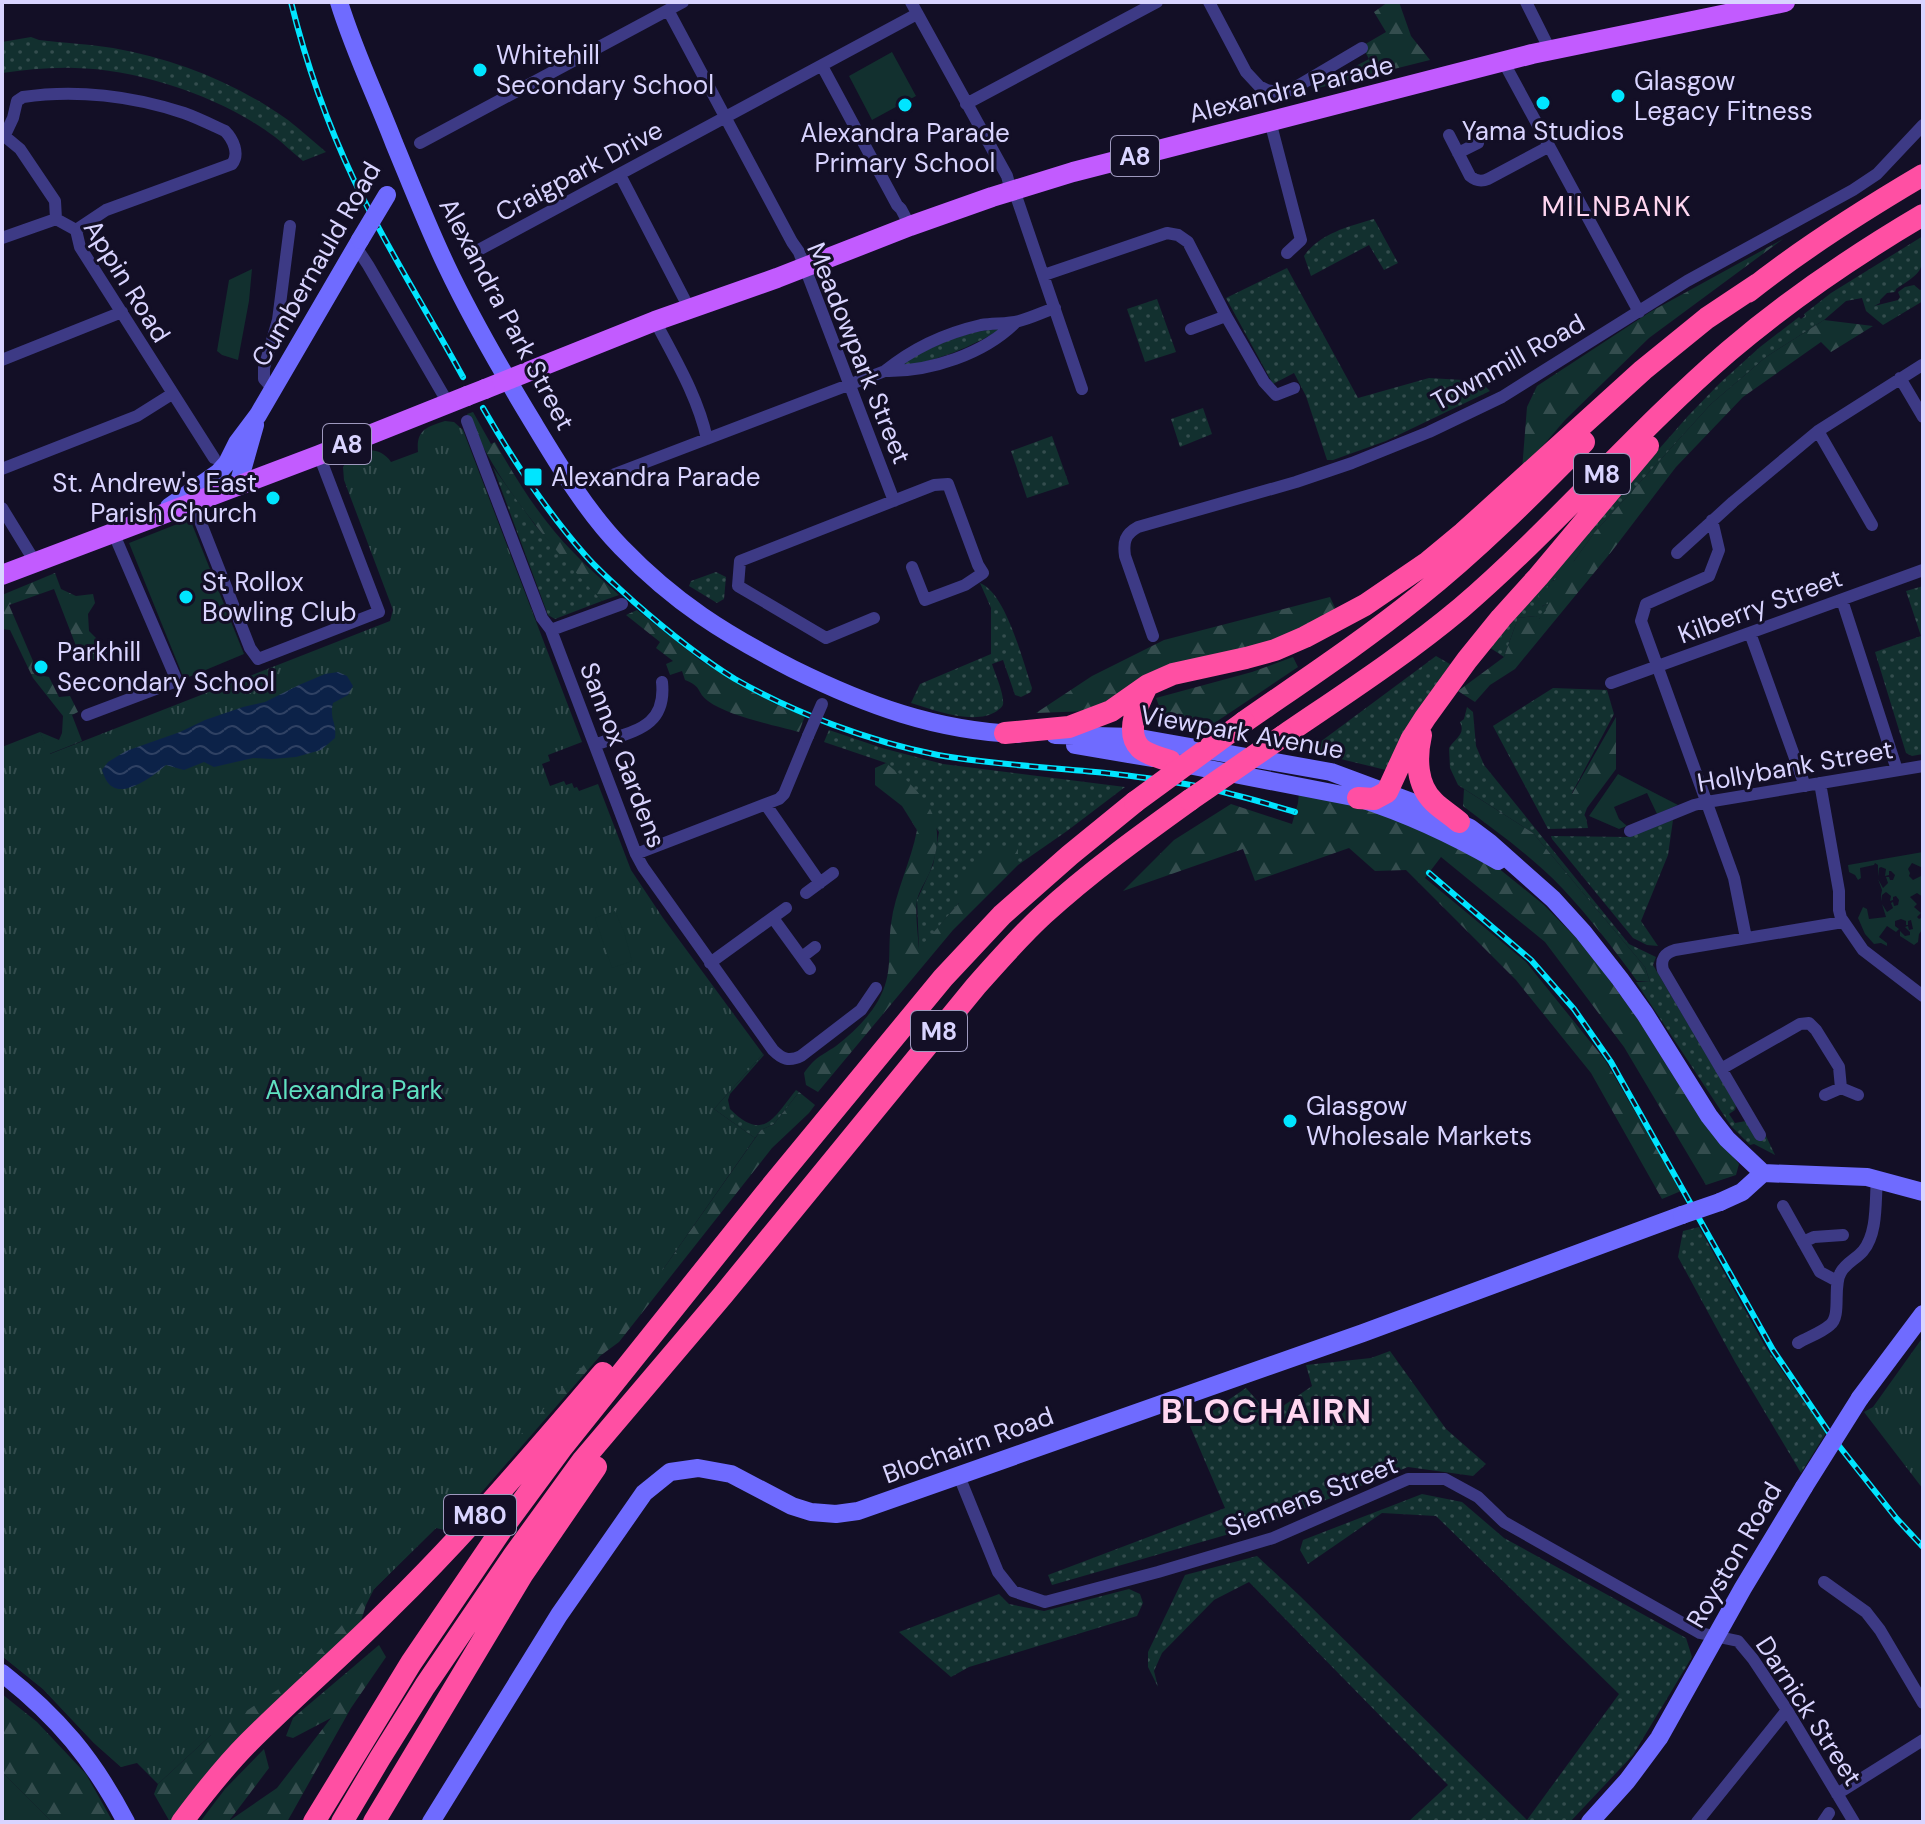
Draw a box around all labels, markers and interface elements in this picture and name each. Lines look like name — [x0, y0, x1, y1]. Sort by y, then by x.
place label: Whitehill Secondary School — [496, 38, 714, 102]
street label: Alexandra Parade — [1185, 47, 1397, 131]
marker: Whitehill Secondary School — [471, 61, 489, 79]
place label: Glasgow Legacy Fitness — [1634, 64, 1813, 128]
marker: Glasgow Legacy Fitness — [1609, 87, 1627, 105]
marker: Yama Studios — [1534, 94, 1552, 112]
marker: Alexandra Parade Primary School — [896, 96, 914, 114]
street label: Craigpark Drive — [489, 113, 669, 229]
place label: Yama Studios — [1462, 114, 1624, 148]
place label: Alexandra Parade Primary School — [800, 116, 1010, 180]
road number: A8 — [1111, 136, 1159, 176]
street label: Cumbernauld Road — [244, 156, 388, 372]
district label: MILNBANK — [1541, 188, 1693, 225]
street label: Alexandra Park Street — [431, 192, 583, 436]
street label: Appin Road — [76, 213, 178, 349]
street label: Meadowpark Street — [799, 237, 919, 469]
street label: Townmill Road — [1425, 306, 1591, 418]
road number: A8 — [323, 424, 371, 464]
road number: M8 — [1574, 454, 1630, 494]
place label: Alexandra Parade — [551, 460, 761, 494]
place label: St. Andrew's East Parish Church — [52, 466, 257, 530]
marker: Alexandra Parade — [522, 466, 544, 488]
marker: St. Andrew's East Parish Church — [264, 489, 282, 507]
street label: Kilberry Street — [1673, 561, 1847, 651]
place label: St Rollox Bowling Club — [202, 565, 356, 629]
marker: St Rollox Bowling Club — [177, 588, 195, 606]
place label: Parkhill Secondary School — [57, 635, 275, 699]
marker: Parkhill Secondary School — [32, 658, 50, 676]
street label: Sannox Gardens — [572, 658, 674, 852]
street label: Viewpark Avenue — [1138, 697, 1346, 767]
street label: Hollybank Street — [1694, 732, 1896, 800]
road number: M8 — [911, 1011, 967, 1051]
park label: Alexandra Park — [265, 1073, 443, 1107]
place label: Glasgow Wholesale Markets — [1306, 1089, 1532, 1153]
marker: Glasgow Wholesale Markets — [1281, 1112, 1299, 1130]
district label: BLOCHAIRN — [1161, 1389, 1373, 1434]
street label: Blochairn Road — [878, 1398, 1058, 1492]
street label: Siemens Street — [1220, 1447, 1402, 1545]
street label: Royston Road — [1679, 1476, 1789, 1634]
road number: M80 — [444, 1495, 516, 1535]
street label: Darnick Street — [1748, 1630, 1870, 1792]

